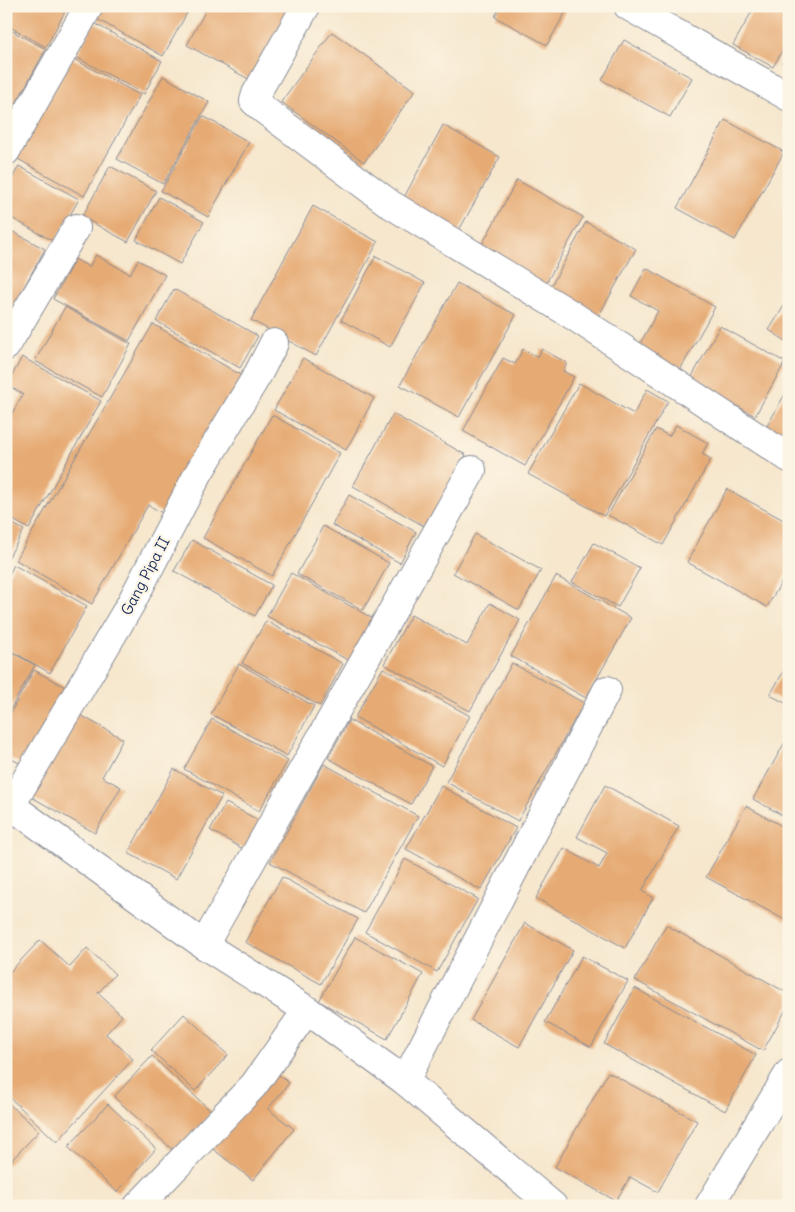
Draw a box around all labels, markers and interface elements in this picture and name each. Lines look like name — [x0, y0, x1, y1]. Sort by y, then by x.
street label: Gang Pipa II — [116, 533, 174, 619]

